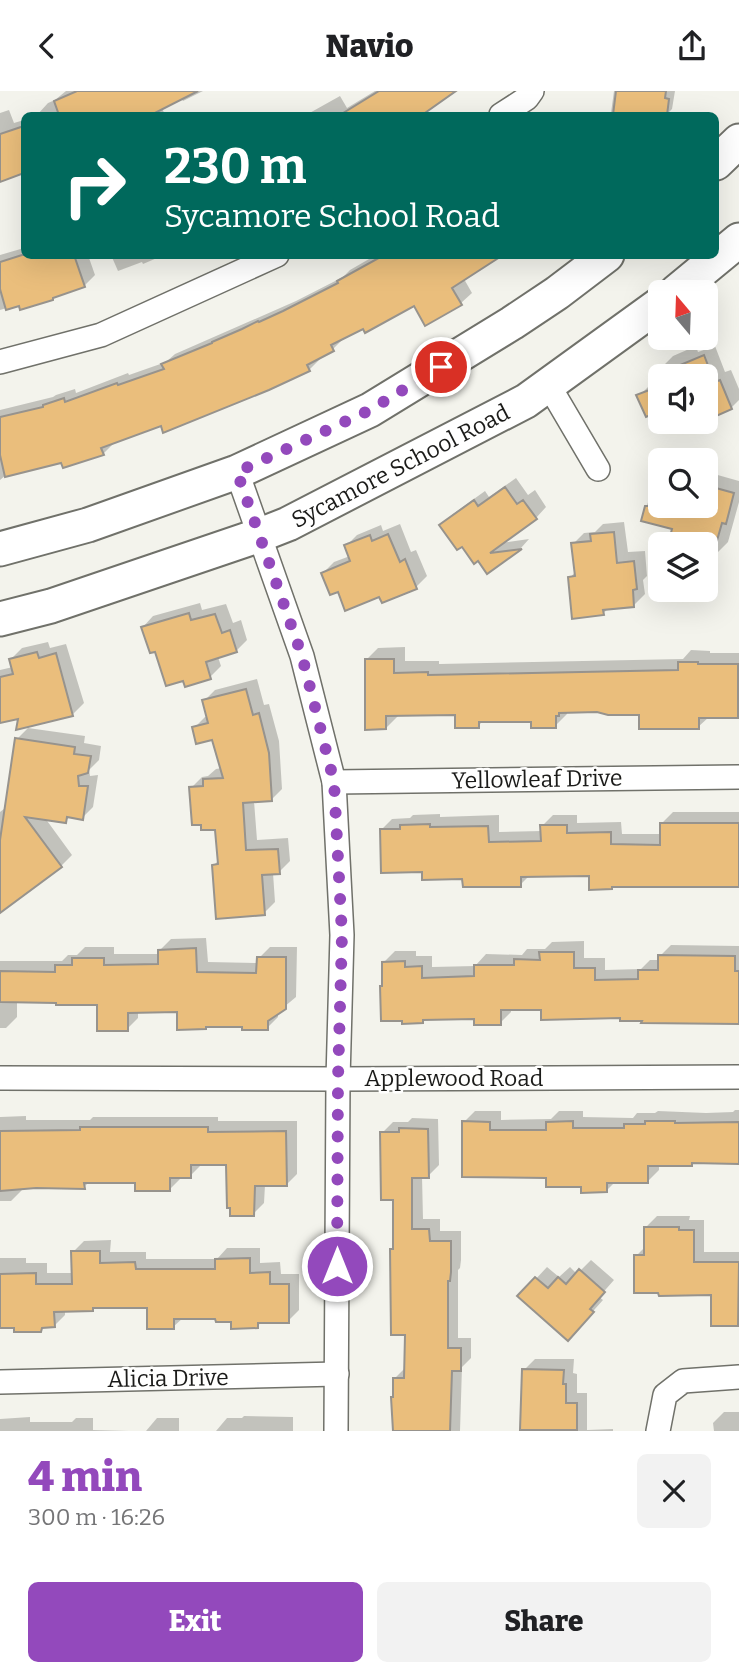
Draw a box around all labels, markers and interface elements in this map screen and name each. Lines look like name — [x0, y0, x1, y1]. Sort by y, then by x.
icon: back — [28, 27, 66, 65]
text: Navio — [326, 27, 414, 65]
icon: share — [673, 27, 711, 65]
text: 230 m — [164, 137, 307, 196]
icon: right — [49, 140, 140, 231]
text: Sycamore School Road — [164, 197, 500, 235]
north arrow — [648, 280, 718, 350]
map controls — [648, 280, 718, 602]
pin — [411, 337, 471, 397]
icon: arrive — [422, 348, 460, 386]
button: sound — [648, 364, 718, 434]
street label: Sycamore School Road — [287, 398, 515, 534]
button: search — [648, 448, 718, 518]
button: layers — [648, 532, 718, 602]
street label: Yellowleaf Drive — [451, 764, 623, 794]
street label: Applewood Road — [365, 1064, 544, 1092]
position arrow — [300, 1229, 374, 1303]
street label: Alicia Drive — [107, 1363, 229, 1393]
text: 4 min — [28, 1452, 142, 1502]
button: close — [637, 1454, 711, 1528]
text: 300 m · 16:26 — [28, 1503, 165, 1531]
button: Exit — [28, 1582, 363, 1662]
button: Share — [377, 1582, 711, 1662]

